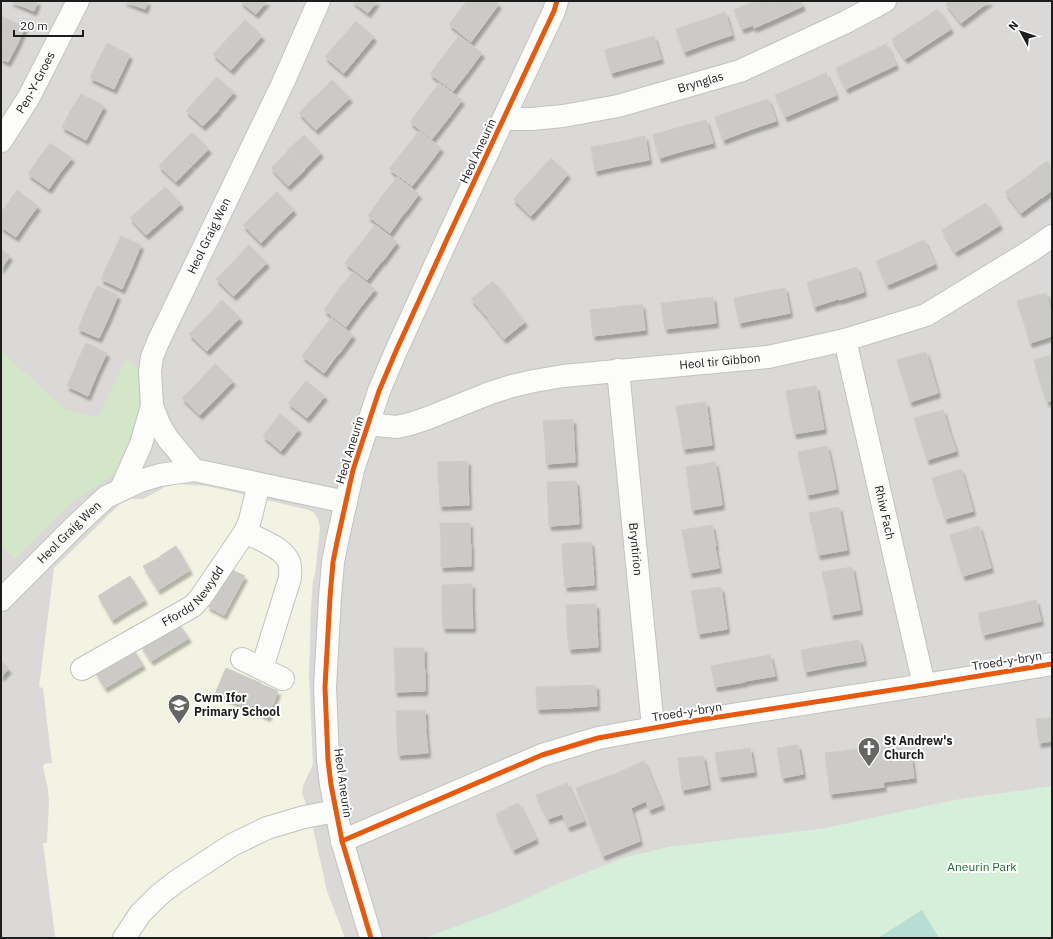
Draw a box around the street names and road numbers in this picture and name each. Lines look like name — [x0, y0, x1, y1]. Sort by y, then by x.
street label: Pen-Y-Groes — [12, 49, 58, 116]
street label: Brynglas — [676, 68, 725, 96]
street label: Heol Aneurin — [456, 116, 499, 186]
street label: Heol Graig Wen — [184, 195, 234, 276]
street label: Heol tir Gibbon — [679, 350, 761, 372]
street label: Heol Aneurin — [332, 414, 367, 486]
street label: Rhiw Fach — [872, 484, 898, 541]
street label: Heol Graig Wen — [34, 498, 104, 566]
street label: Bryntirion — [626, 522, 646, 576]
street label: Ffordd Newydd — [159, 563, 227, 629]
street label: Troed-y-bryn — [971, 648, 1043, 673]
street label: Troed-y-bryn — [651, 699, 723, 724]
street label: Heol Aneurin — [331, 747, 356, 819]

